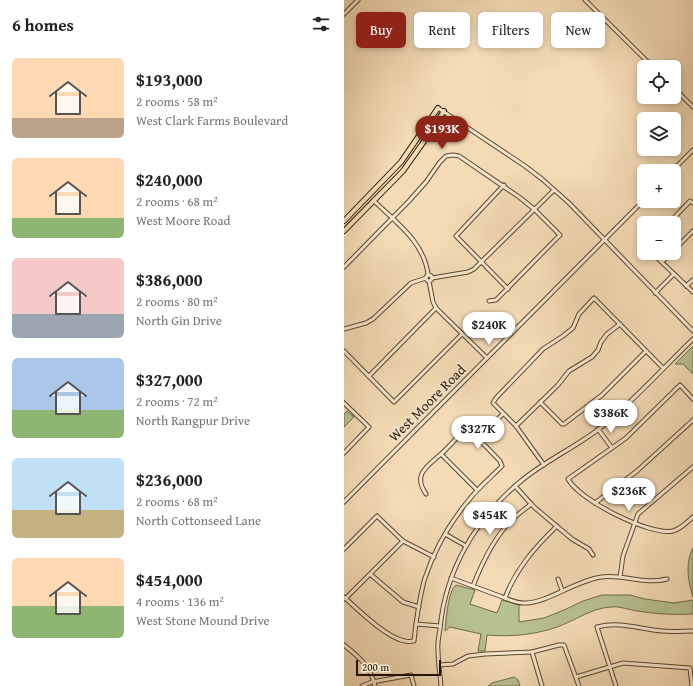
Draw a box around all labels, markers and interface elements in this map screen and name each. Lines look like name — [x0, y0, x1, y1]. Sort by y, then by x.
text: 6 homes — [12, 12, 74, 37]
chip: Buy — [356, 12, 406, 48]
chip: Rent — [414, 12, 470, 48]
chip: Filters — [478, 12, 543, 48]
chip: New — [551, 12, 605, 48]
icon: filters — [310, 13, 332, 35]
map controls — [637, 60, 681, 260]
button: locate — [637, 60, 681, 104]
text: $193,000 — [136, 67, 202, 92]
icon: home — [44, 74, 92, 122]
text: 2 rooms · 58 m² — [136, 92, 218, 111]
text: West Clark Farms Boulevard — [136, 111, 288, 130]
button: layers — [637, 112, 681, 156]
pin: $193K — [414, 116, 470, 150]
text: $193K — [424, 119, 460, 138]
button: + — [637, 164, 681, 208]
text: $240,000 — [136, 167, 202, 192]
icon: home — [44, 174, 92, 222]
text: 2 rooms · 68 m² — [136, 192, 218, 211]
text: West Moore Road — [136, 211, 231, 230]
button: − — [637, 216, 681, 260]
text: $386,000 — [136, 267, 202, 292]
icon: home — [44, 274, 92, 322]
text: 2 rooms · 80 m² — [136, 292, 218, 311]
text: North Gin Drive — [136, 311, 222, 330]
pin: $240K — [461, 312, 517, 346]
text: $240K — [471, 315, 507, 334]
street label: West Moore Road — [384, 360, 470, 446]
text: $327,000 — [136, 367, 202, 392]
icon: home — [44, 374, 92, 422]
text: 2 rooms · 72 m² — [136, 392, 218, 411]
pin: $386K — [583, 400, 639, 434]
text: $386K — [593, 403, 629, 422]
text: North Rangpur Drive — [136, 411, 250, 430]
pin: $327K — [450, 416, 506, 450]
text: $327K — [460, 419, 496, 438]
text: $236,000 — [136, 467, 202, 492]
icon: home — [44, 474, 92, 522]
pin: $236K — [601, 478, 657, 512]
text: $236K — [611, 481, 647, 500]
text: 2 rooms · 68 m² — [136, 492, 218, 511]
pin: $454K — [462, 502, 518, 536]
text: $454K — [472, 505, 508, 524]
text: North Cottonseed Lane — [136, 511, 261, 530]
text: $454,000 — [136, 567, 202, 592]
icon: home — [44, 574, 92, 622]
text: 4 rooms · 136 m² — [136, 592, 224, 611]
text: West Stone Mound Drive — [136, 611, 270, 630]
scale bar — [356, 658, 441, 677]
text: 200 m — [362, 659, 389, 675]

